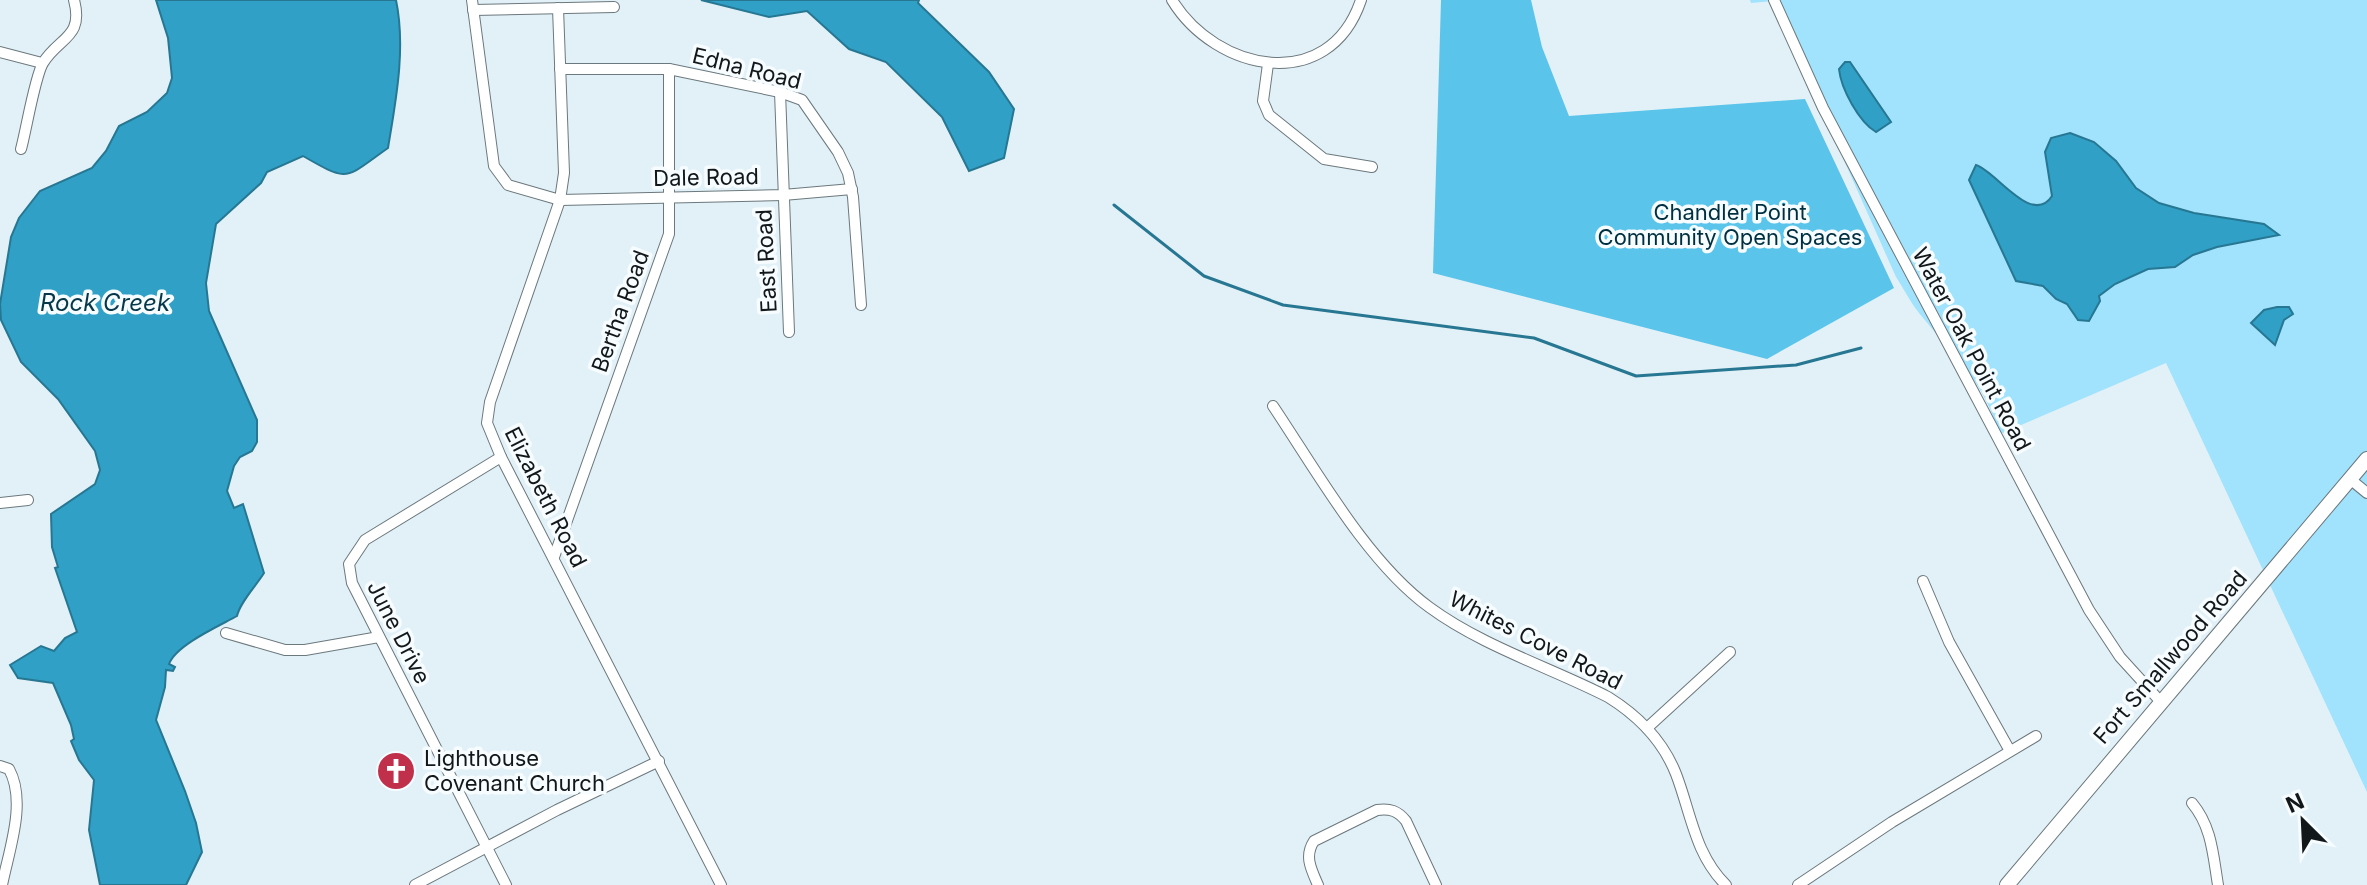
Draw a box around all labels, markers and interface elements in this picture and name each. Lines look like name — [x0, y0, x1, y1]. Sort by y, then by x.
street label: Edna Road — [690, 42, 804, 94]
street label: Dale Road — [653, 163, 759, 191]
park label: Chandler Point Community Open Spaces — [1598, 199, 1862, 250]
street label: East Road — [750, 209, 782, 313]
street label: Water Oak Point Road — [1907, 243, 2037, 455]
street label: Bertha Road — [586, 247, 654, 375]
water label: Rock Creek — [40, 288, 171, 317]
street label: Elizabeth Road — [499, 422, 593, 572]
street label: Fort Smallwood Road — [2088, 565, 2252, 749]
street label: June Drive — [362, 576, 436, 688]
street label: Whites Cove Road — [1445, 585, 1627, 695]
place label: Lighthouse Covenant Church — [424, 745, 605, 796]
church icon: Lighthouse Covenant Church — [375, 750, 417, 792]
north arrow — [2263, 781, 2343, 861]
text: N — [2282, 787, 2308, 818]

